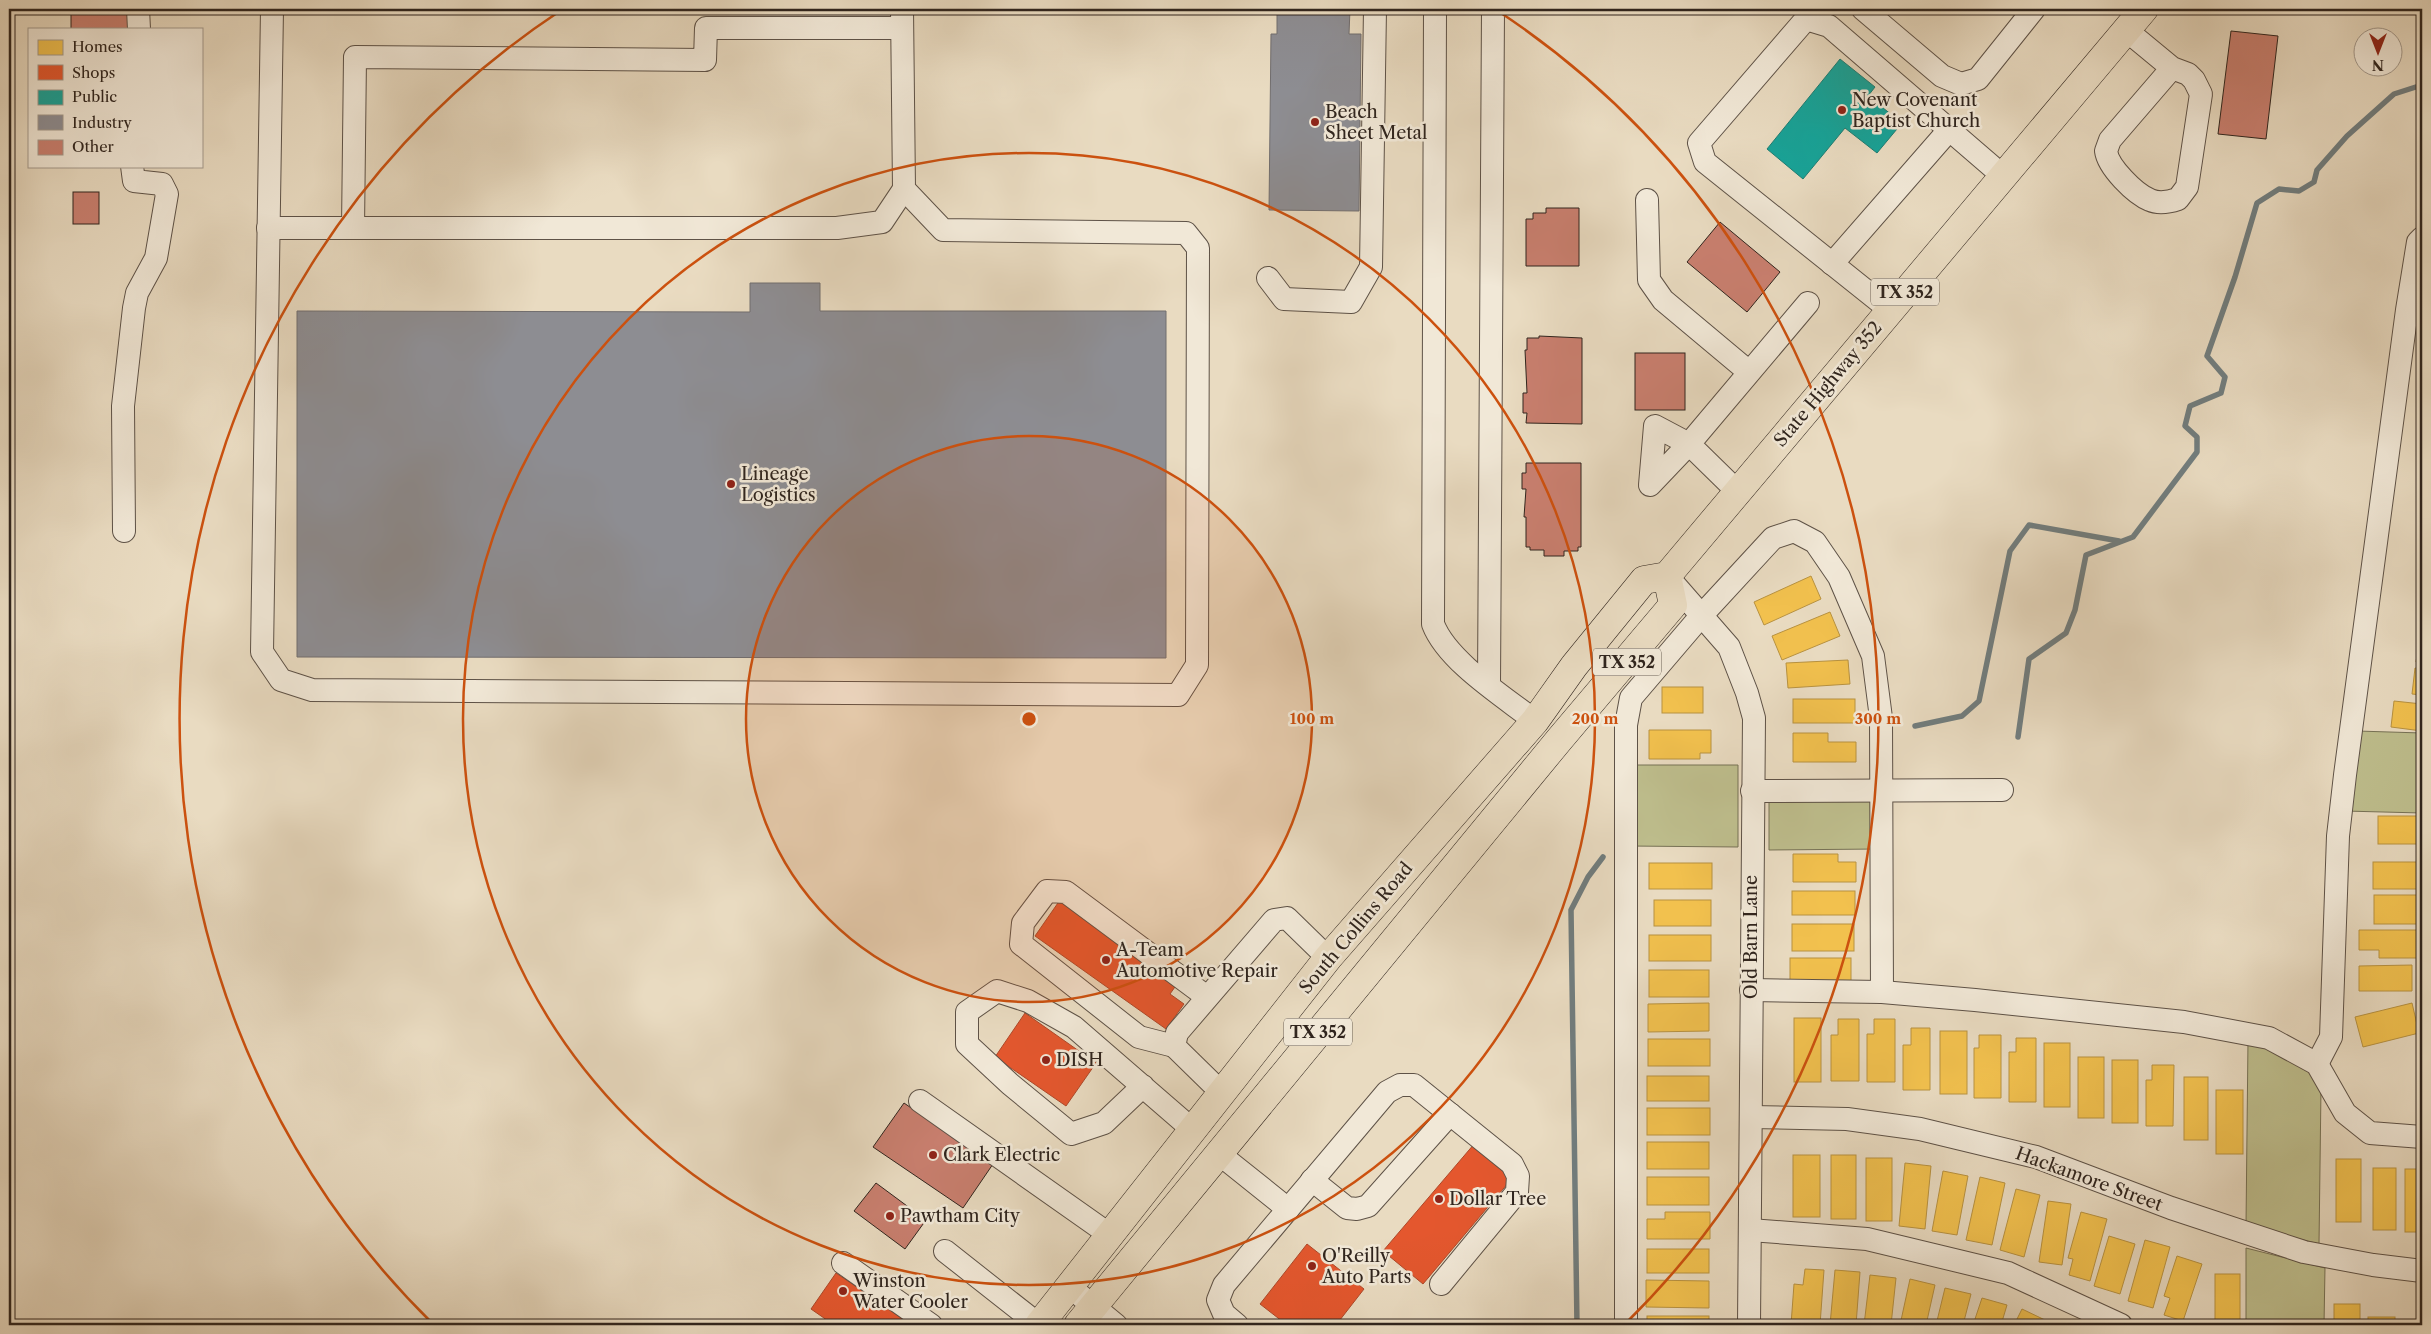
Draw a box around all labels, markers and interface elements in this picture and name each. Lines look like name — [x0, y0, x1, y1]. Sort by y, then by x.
legend — [28, 28, 202, 168]
north arrow — [2354, 28, 2404, 78]
text: Homes — [72, 37, 123, 56]
text: N — [2372, 56, 2384, 74]
text: Shops — [72, 63, 115, 82]
text: Public — [72, 87, 117, 106]
place label: New Covenant Baptist Church — [1852, 89, 1980, 132]
place label: Beach Sheet Metal — [1325, 101, 1427, 144]
marker: New Covenant Baptist Church — [1836, 104, 1848, 116]
text: Industry — [72, 113, 132, 132]
marker: Beach Sheet Metal — [1309, 116, 1321, 128]
text: Other — [72, 137, 115, 156]
road number: TX 352 — [1871, 278, 1939, 306]
street label: State Highway 352 — [1769, 317, 1887, 451]
place label: Lineage Logistics — [741, 463, 816, 506]
marker: Lineage Logistics — [725, 478, 737, 490]
road number: TX 352 — [1593, 649, 1661, 676]
text: 100 m — [1290, 709, 1334, 728]
text: 200 m — [1572, 709, 1618, 728]
text: 300 m — [1855, 709, 1901, 728]
centre of rings — [1020, 710, 1038, 728]
street label: South Collins Road — [1295, 858, 1417, 998]
street label: Old Barn Lane — [1740, 875, 1762, 999]
place label: A-Team Automotive Repair — [1115, 939, 1278, 982]
marker: A-Team Automotive Repair — [1100, 954, 1112, 966]
road number: TX 352 — [1284, 1019, 1352, 1046]
place label: DISH — [1056, 1049, 1103, 1071]
marker: DISH — [1040, 1054, 1052, 1066]
street label: Hackamore Street — [2013, 1142, 2166, 1216]
place label: Clark Electric — [943, 1144, 1060, 1166]
marker: Clark Electric — [927, 1149, 939, 1161]
place label: Dollar Tree — [1449, 1188, 1546, 1210]
marker: Dollar Tree — [1433, 1193, 1445, 1205]
place label: Pawtham City — [900, 1205, 1021, 1227]
marker: Pawtham City — [884, 1210, 896, 1222]
place label: O'Reilly Auto Parts — [1321, 1245, 1411, 1288]
marker: O'Reilly Auto Parts — [1306, 1260, 1318, 1272]
place label: Winston Water Cooler — [852, 1270, 968, 1313]
marker: Winston Water Cooler — [837, 1285, 849, 1297]

